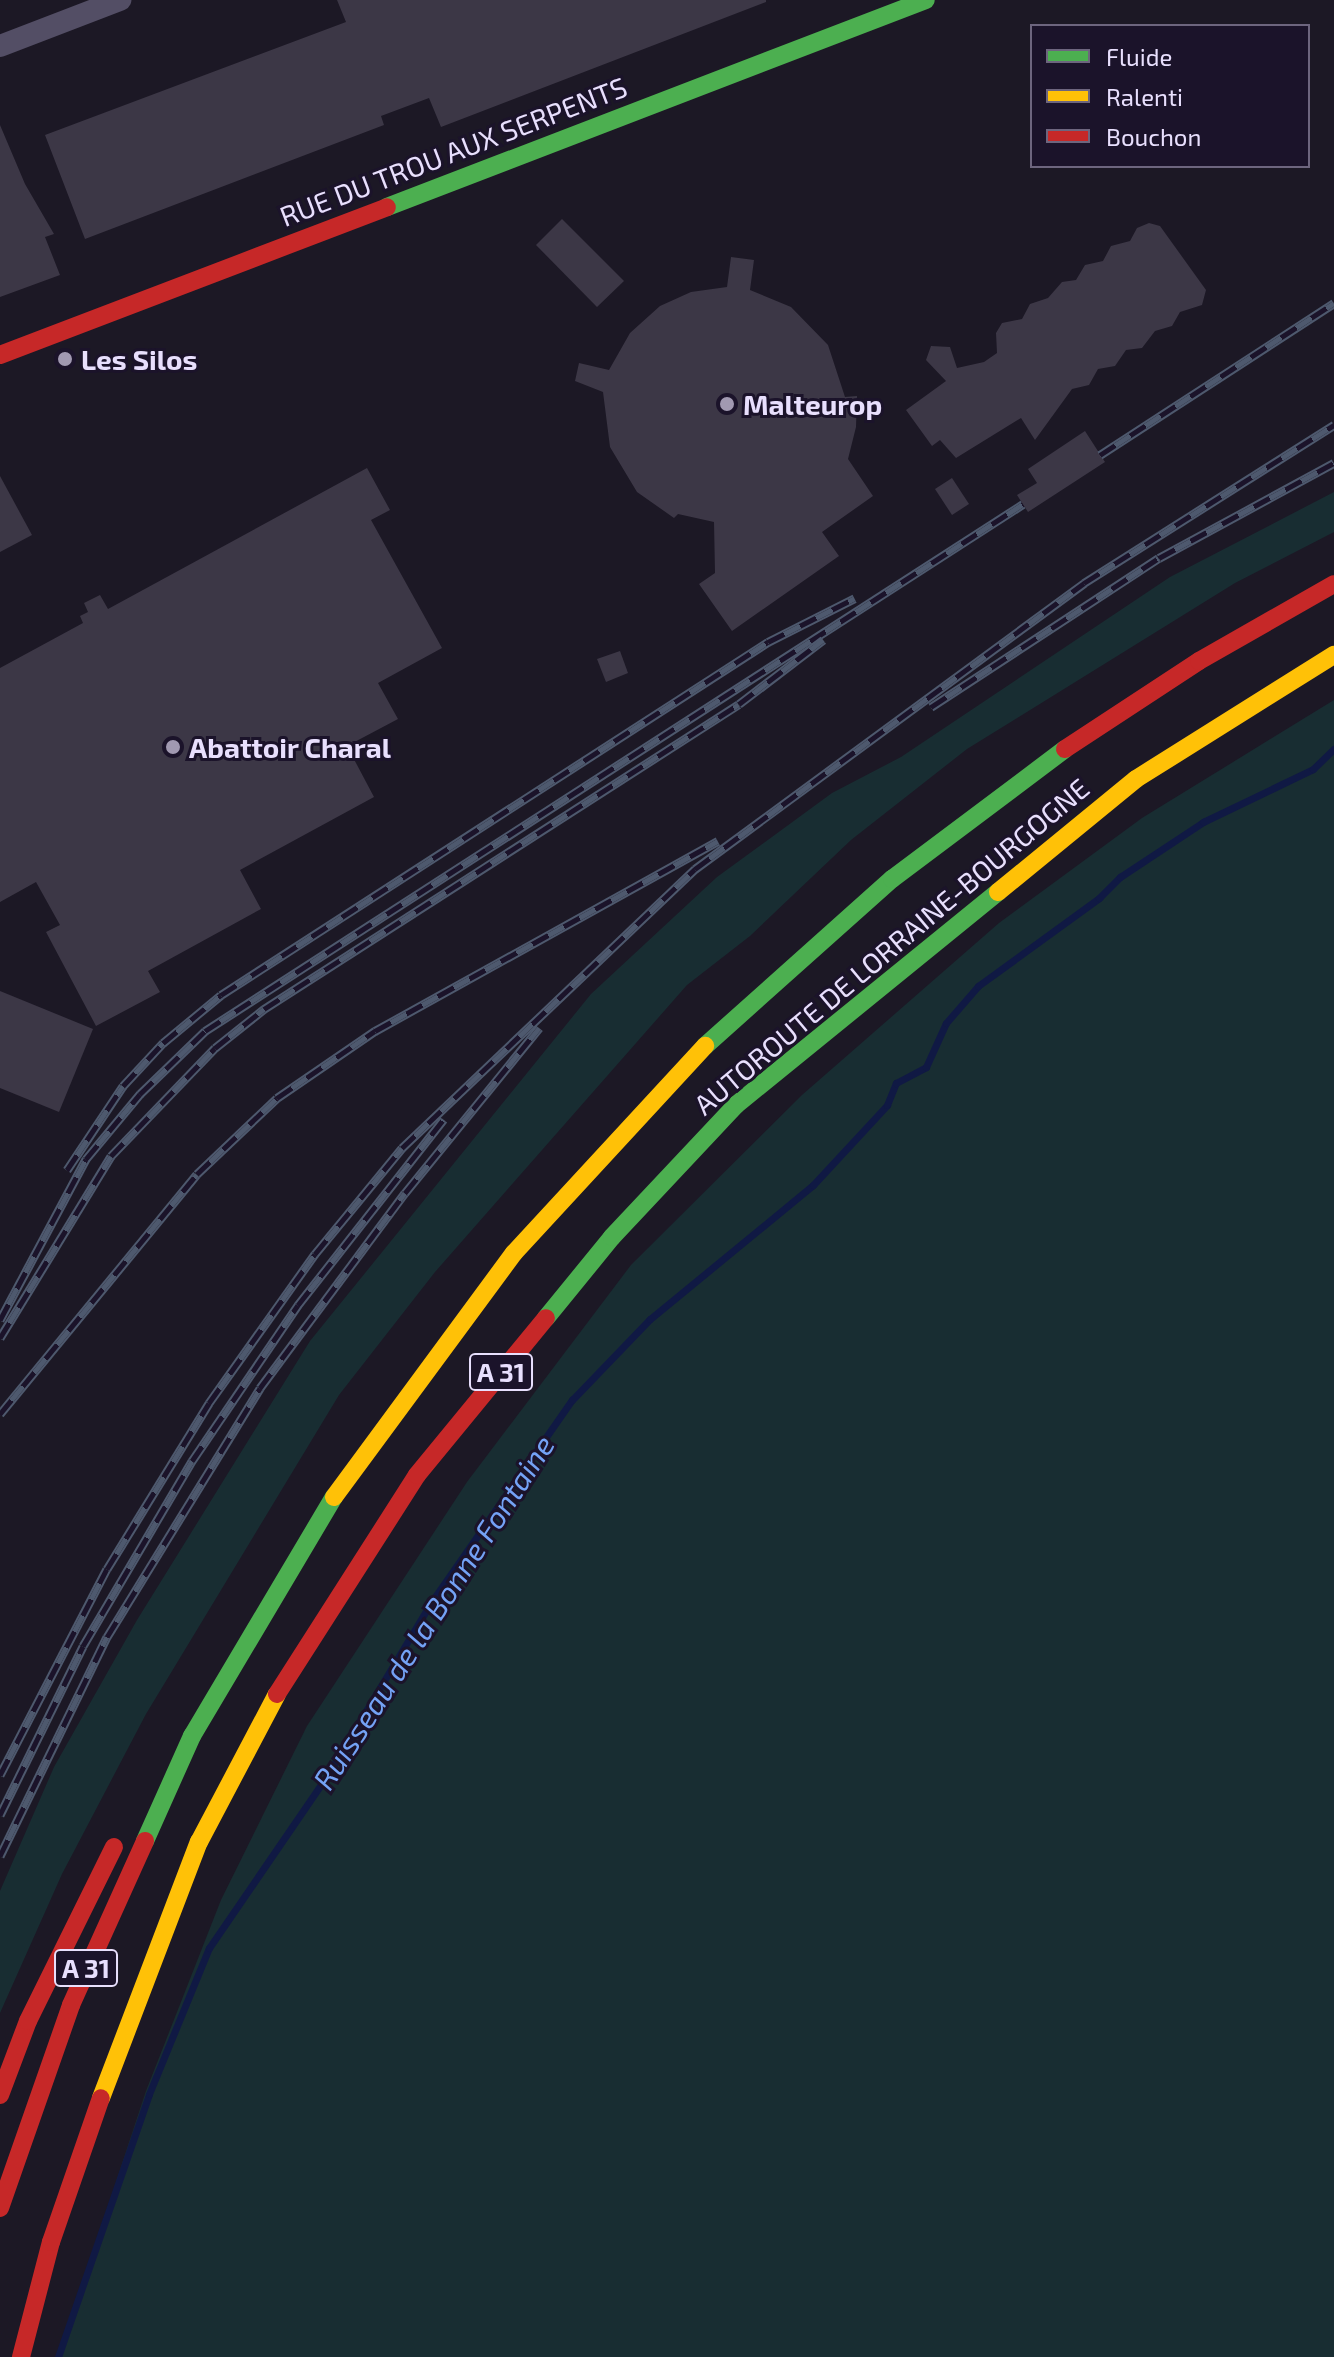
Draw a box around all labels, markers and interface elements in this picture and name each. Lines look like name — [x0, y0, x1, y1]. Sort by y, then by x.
legend — [1030, 24, 1310, 168]
text: Fluide — [1106, 42, 1172, 71]
street label: RUE DU TROU AUX SERPENTS — [274, 69, 632, 233]
text: Ralenti — [1106, 82, 1183, 111]
text: Bouchon — [1106, 122, 1201, 151]
place label: Les Silos — [81, 342, 197, 376]
marker: Les Silos — [56, 350, 74, 368]
place label: Malteurop — [743, 387, 882, 421]
marker: Malteurop — [718, 395, 736, 413]
place label: Abattoir Charal — [189, 730, 391, 764]
marker: Abattoir Charal — [164, 738, 182, 756]
street label: AUTOROUTE DE LORRAINE-BOURGOGNE — [687, 771, 1095, 1121]
road number: A 31 — [467, 1350, 535, 1394]
water label: Ruisseau de la Bonne Fontaine — [305, 1428, 561, 1796]
road number: A 31 — [52, 1946, 120, 1990]

